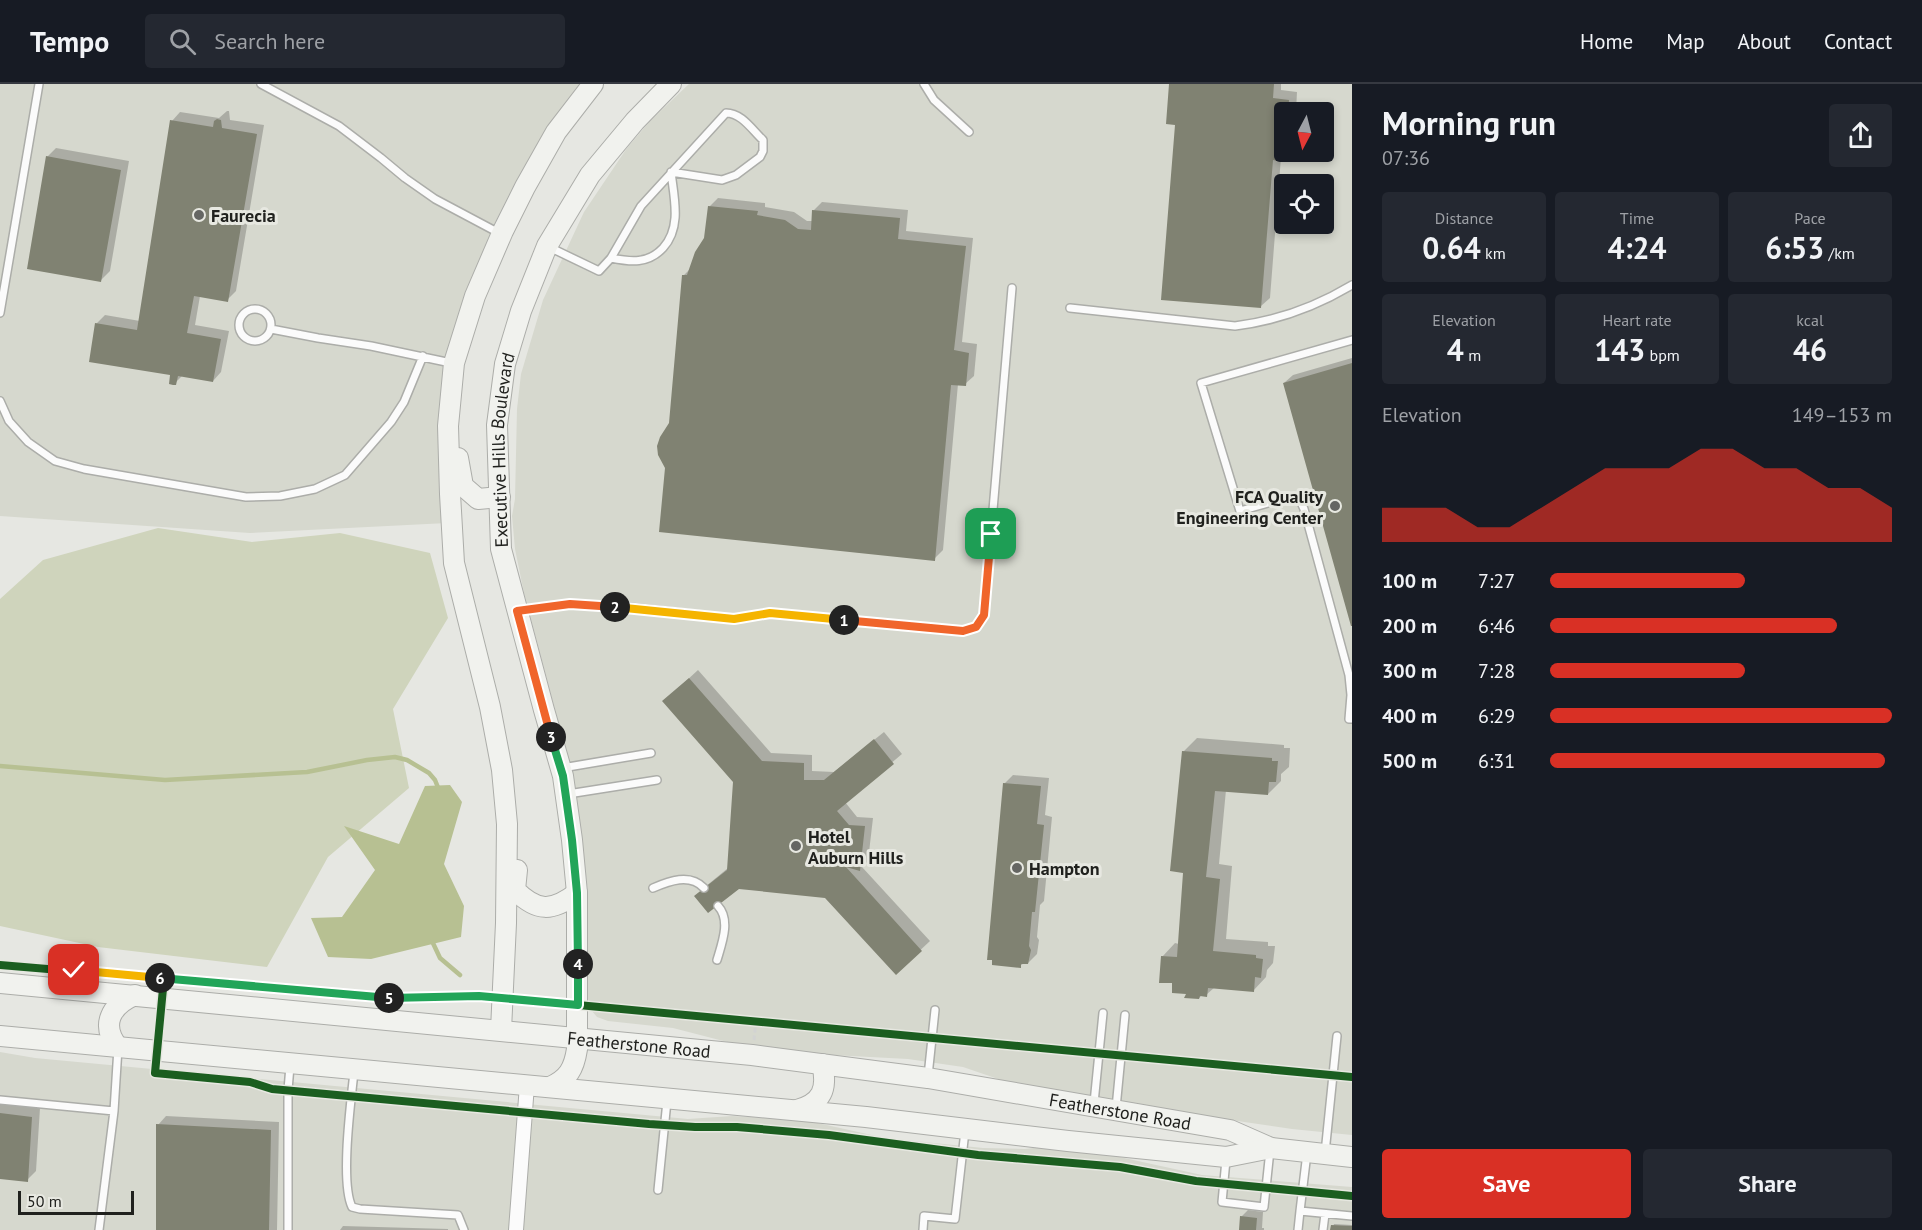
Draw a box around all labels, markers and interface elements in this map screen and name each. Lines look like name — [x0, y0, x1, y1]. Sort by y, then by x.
search box — [145, 14, 565, 68]
text: Tempo — [30, 23, 109, 60]
icon: search — [166, 25, 199, 58]
text: Search here — [214, 27, 325, 55]
text: Home — [1580, 28, 1633, 55]
text: Map — [1666, 28, 1705, 55]
text: About — [1738, 28, 1791, 55]
text: Contact — [1824, 28, 1892, 55]
text: Morning run — [1382, 101, 1556, 144]
north arrow — [1274, 102, 1334, 162]
map controls — [1274, 102, 1334, 234]
button: share — [1829, 104, 1892, 167]
text: 07:36 — [1382, 145, 1430, 171]
button: locate — [1274, 174, 1334, 234]
place label: Faurecia — [211, 204, 276, 227]
marker: Faurecia — [192, 208, 206, 222]
text: Distance — [1435, 208, 1493, 228]
text: Time — [1620, 208, 1654, 228]
text: Pace — [1794, 208, 1826, 228]
text: 0.64 — [1422, 228, 1481, 267]
text: 4:24 — [1607, 228, 1667, 267]
text: 6:53 — [1765, 228, 1824, 267]
text: km — [1481, 243, 1506, 263]
text: /km — [1824, 243, 1855, 263]
text: Elevation — [1432, 310, 1496, 330]
text: Heart rate — [1602, 310, 1672, 330]
text: kcal — [1796, 310, 1824, 330]
text: 4 — [1447, 330, 1464, 369]
text: 143 — [1594, 330, 1645, 369]
text: 46 — [1793, 330, 1827, 369]
text: m — [1464, 345, 1481, 365]
text: bpm — [1645, 345, 1680, 365]
street label: Executive Hills Boulevard — [485, 349, 519, 548]
text: Elevation — [1382, 402, 1462, 428]
text: 149–153 m — [1792, 402, 1892, 428]
place label: FCA Quality Engineering Center — [1176, 485, 1324, 529]
marker: FCA Quality Engineering Center — [1328, 499, 1342, 513]
pin — [965, 508, 1016, 559]
icon: arrive — [974, 517, 1007, 550]
text: 100 m — [1382, 568, 1437, 594]
text: 7:27 — [1478, 568, 1515, 594]
pin: 2 — [600, 592, 630, 622]
text: 2 — [610, 597, 620, 617]
pin: 1 — [829, 605, 859, 635]
text: 1 — [839, 610, 849, 630]
text: 200 m — [1382, 613, 1437, 639]
text: 6:46 — [1478, 613, 1515, 639]
text: 300 m — [1382, 658, 1437, 684]
text: 7:28 — [1478, 658, 1515, 684]
text: 400 m — [1382, 703, 1437, 729]
text: 6:29 — [1478, 703, 1515, 729]
pin: 3 — [536, 722, 566, 752]
text: 3 — [546, 727, 556, 747]
text: 500 m — [1382, 748, 1437, 774]
text: 6:31 — [1478, 748, 1515, 774]
place label: Hotel Auburn Hills — [808, 825, 904, 869]
marker: Hotel Auburn Hills — [789, 839, 803, 853]
place label: Hampton — [1029, 857, 1100, 880]
marker: Hampton — [1010, 861, 1024, 875]
pin — [48, 944, 99, 995]
pin: 4 — [563, 949, 593, 979]
icon: check — [57, 953, 90, 986]
text: 4 — [573, 954, 583, 974]
pin: 6 — [145, 963, 175, 993]
text: 6 — [155, 968, 165, 988]
pin: 5 — [374, 983, 404, 1013]
text: 5 — [384, 988, 394, 1008]
street label: Featherstone Road — [566, 1026, 712, 1062]
street label: Featherstone Road — [1047, 1088, 1193, 1135]
button: Save — [1382, 1149, 1631, 1218]
button: Share — [1643, 1149, 1892, 1218]
scale bar — [18, 1188, 134, 1216]
text: 50 m — [27, 1191, 62, 1211]

